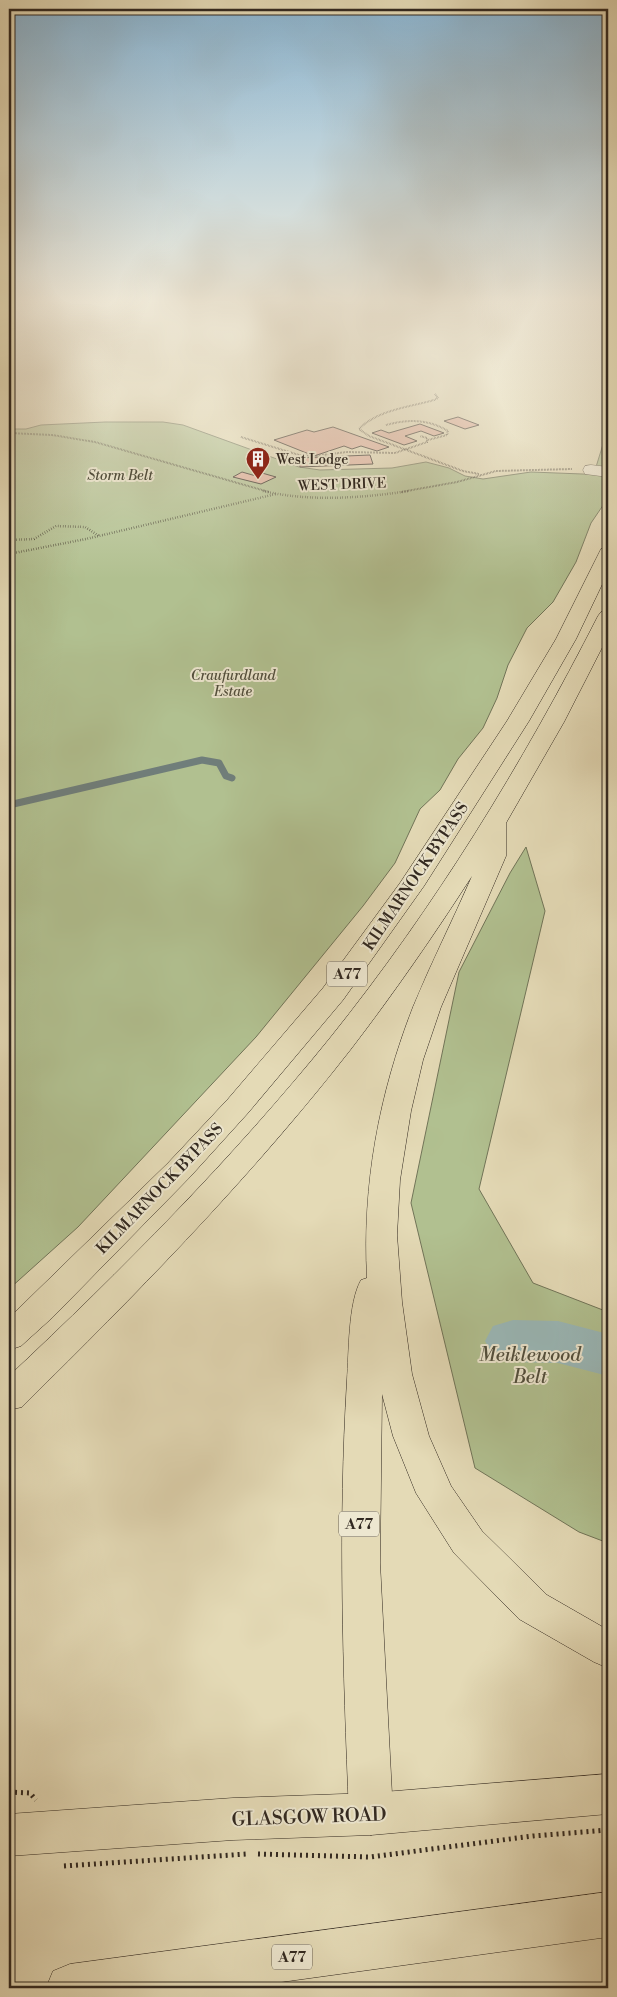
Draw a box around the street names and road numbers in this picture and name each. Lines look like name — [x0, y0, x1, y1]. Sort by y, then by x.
street label: WEST DRIVE — [296, 474, 387, 496]
street label: KILMARNOCK BYPASS — [359, 799, 473, 955]
road number: A77 — [327, 962, 367, 986]
street label: KILMARNOCK BYPASS — [92, 1119, 228, 1258]
road number: A77 — [339, 1512, 379, 1536]
street label: GLASGOW ROAD — [231, 1802, 387, 1832]
road number: A77 — [272, 1944, 312, 1970]

